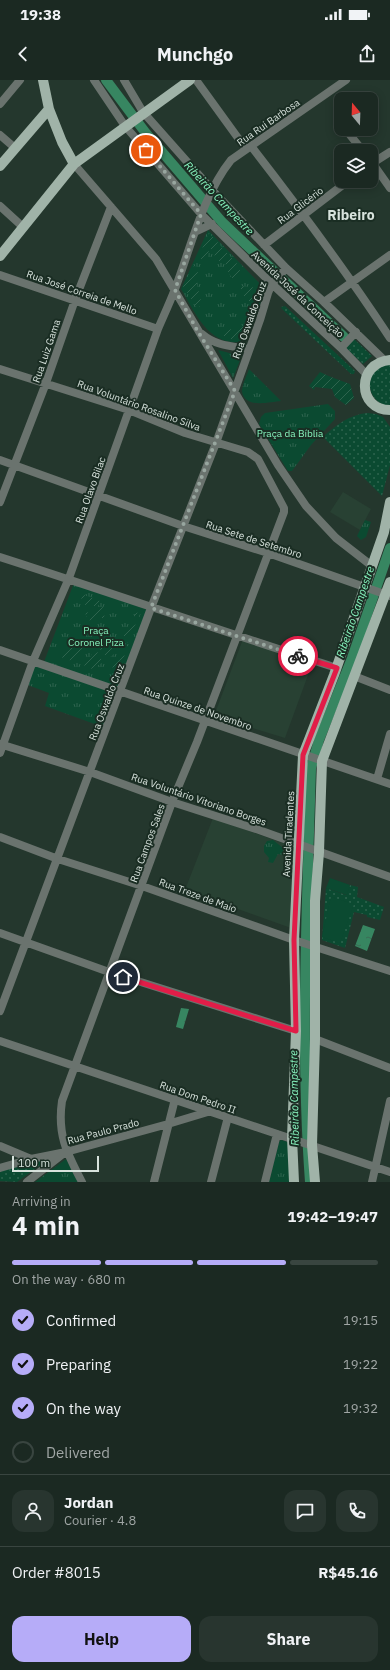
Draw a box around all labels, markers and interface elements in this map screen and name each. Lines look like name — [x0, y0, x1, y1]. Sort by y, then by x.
text: 19:38 — [20, 5, 61, 24]
icon: back — [12, 43, 34, 65]
text: Munchgo — [157, 43, 233, 66]
icon: share — [356, 43, 378, 65]
north arrow — [334, 92, 378, 136]
map controls — [334, 92, 378, 188]
street label: Rua Rui Barbosa — [234, 96, 303, 149]
pin — [129, 133, 163, 167]
icon: bag — [135, 139, 157, 161]
button: layers — [334, 144, 378, 188]
water label: Ribeirão Campestre — [181, 158, 257, 238]
street label: Rua Glicério — [275, 184, 326, 227]
district label: Ribeiro — [327, 206, 375, 224]
street label: Avenida José da Conceição — [249, 248, 347, 341]
street label: Rua José Correia de Mello — [25, 267, 139, 318]
street label: Rua Oswaldo Cruz — [229, 279, 270, 361]
street label: Rua Luiz Gama — [30, 317, 64, 385]
street label: Rua Voluntário Rosalino Silva — [75, 377, 203, 434]
park label: Praça da Bíblia — [257, 427, 324, 440]
street label: Rua Olavo Bilac — [72, 455, 109, 525]
street label: Rua Sete de Setembro — [204, 518, 304, 561]
water label: Ribeirão Campestre — [333, 564, 377, 660]
park label: Praça Coronel Piza — [68, 624, 125, 649]
courier — [278, 636, 318, 676]
icon: bike — [287, 645, 309, 667]
street label: Rua Oswaldo Cruz — [86, 662, 127, 742]
street label: Rua Quinze de Novembro — [142, 684, 254, 733]
street label: Rua Voluntário Vitoriano Borges — [129, 770, 268, 829]
street label: Avenida Tiradentes — [280, 791, 297, 877]
street label: Rua Campos Sales — [127, 802, 168, 884]
street label: Rua Treze de Maio — [157, 875, 239, 916]
pin — [106, 960, 140, 994]
icon: home — [112, 966, 134, 988]
water label: Ribeirão Campestre — [286, 1050, 302, 1146]
street label: Rua Dom Pedro II — [158, 1078, 238, 1117]
street label: Rua Paulo Prado — [66, 1116, 141, 1147]
scale bar — [12, 1154, 99, 1173]
text: 100 m — [18, 1156, 50, 1170]
text: Arriving in — [12, 1193, 71, 1210]
text: 19:42–19:47 — [287, 1207, 378, 1226]
text: 4 min — [12, 1208, 80, 1242]
text: On the way · 680 m — [12, 1271, 125, 1288]
icon: check — [12, 1309, 34, 1331]
text: Confirmed — [46, 1311, 116, 1330]
text: 19:15 — [343, 1312, 378, 1329]
icon: check — [12, 1353, 34, 1375]
text: Preparing — [46, 1355, 111, 1374]
text: 19:22 — [343, 1356, 378, 1373]
icon: check — [12, 1397, 34, 1419]
text: On the way — [46, 1399, 121, 1418]
text: 19:32 — [343, 1400, 378, 1417]
text: Delivered — [46, 1443, 110, 1462]
button: person — [12, 1490, 54, 1532]
button: chat — [284, 1490, 326, 1532]
button: phone — [336, 1490, 378, 1532]
text: Jordan — [64, 1493, 113, 1512]
text: Courier · 4.8 — [64, 1512, 136, 1529]
text: Order #8015 — [12, 1563, 101, 1582]
text: R$45.16 — [318, 1563, 378, 1582]
button: Help — [12, 1616, 191, 1662]
button: Share — [199, 1616, 378, 1662]

